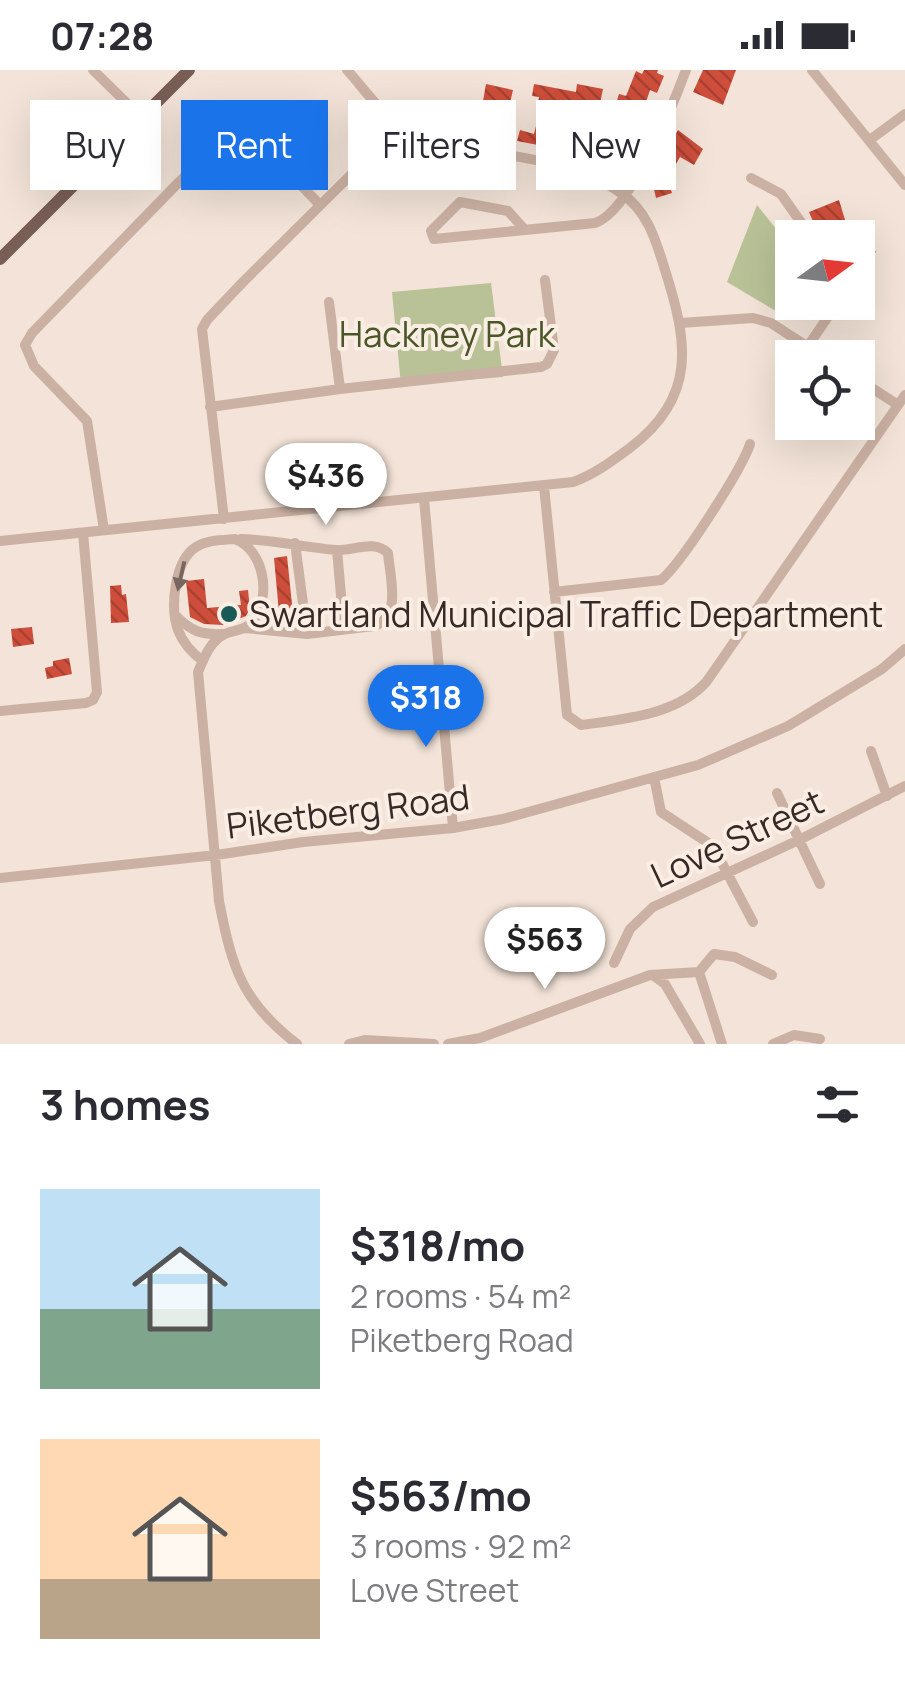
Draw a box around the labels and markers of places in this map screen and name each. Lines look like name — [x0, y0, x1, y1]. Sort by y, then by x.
pin: $436 — [267, 443, 385, 528]
place label: Swartland Municipal Traffic Department — [249, 590, 883, 638]
marker: Swartland Municipal Traffic Department — [218, 603, 240, 625]
pin: $318 — [367, 665, 485, 750]
pin: $563 — [486, 907, 604, 992]

